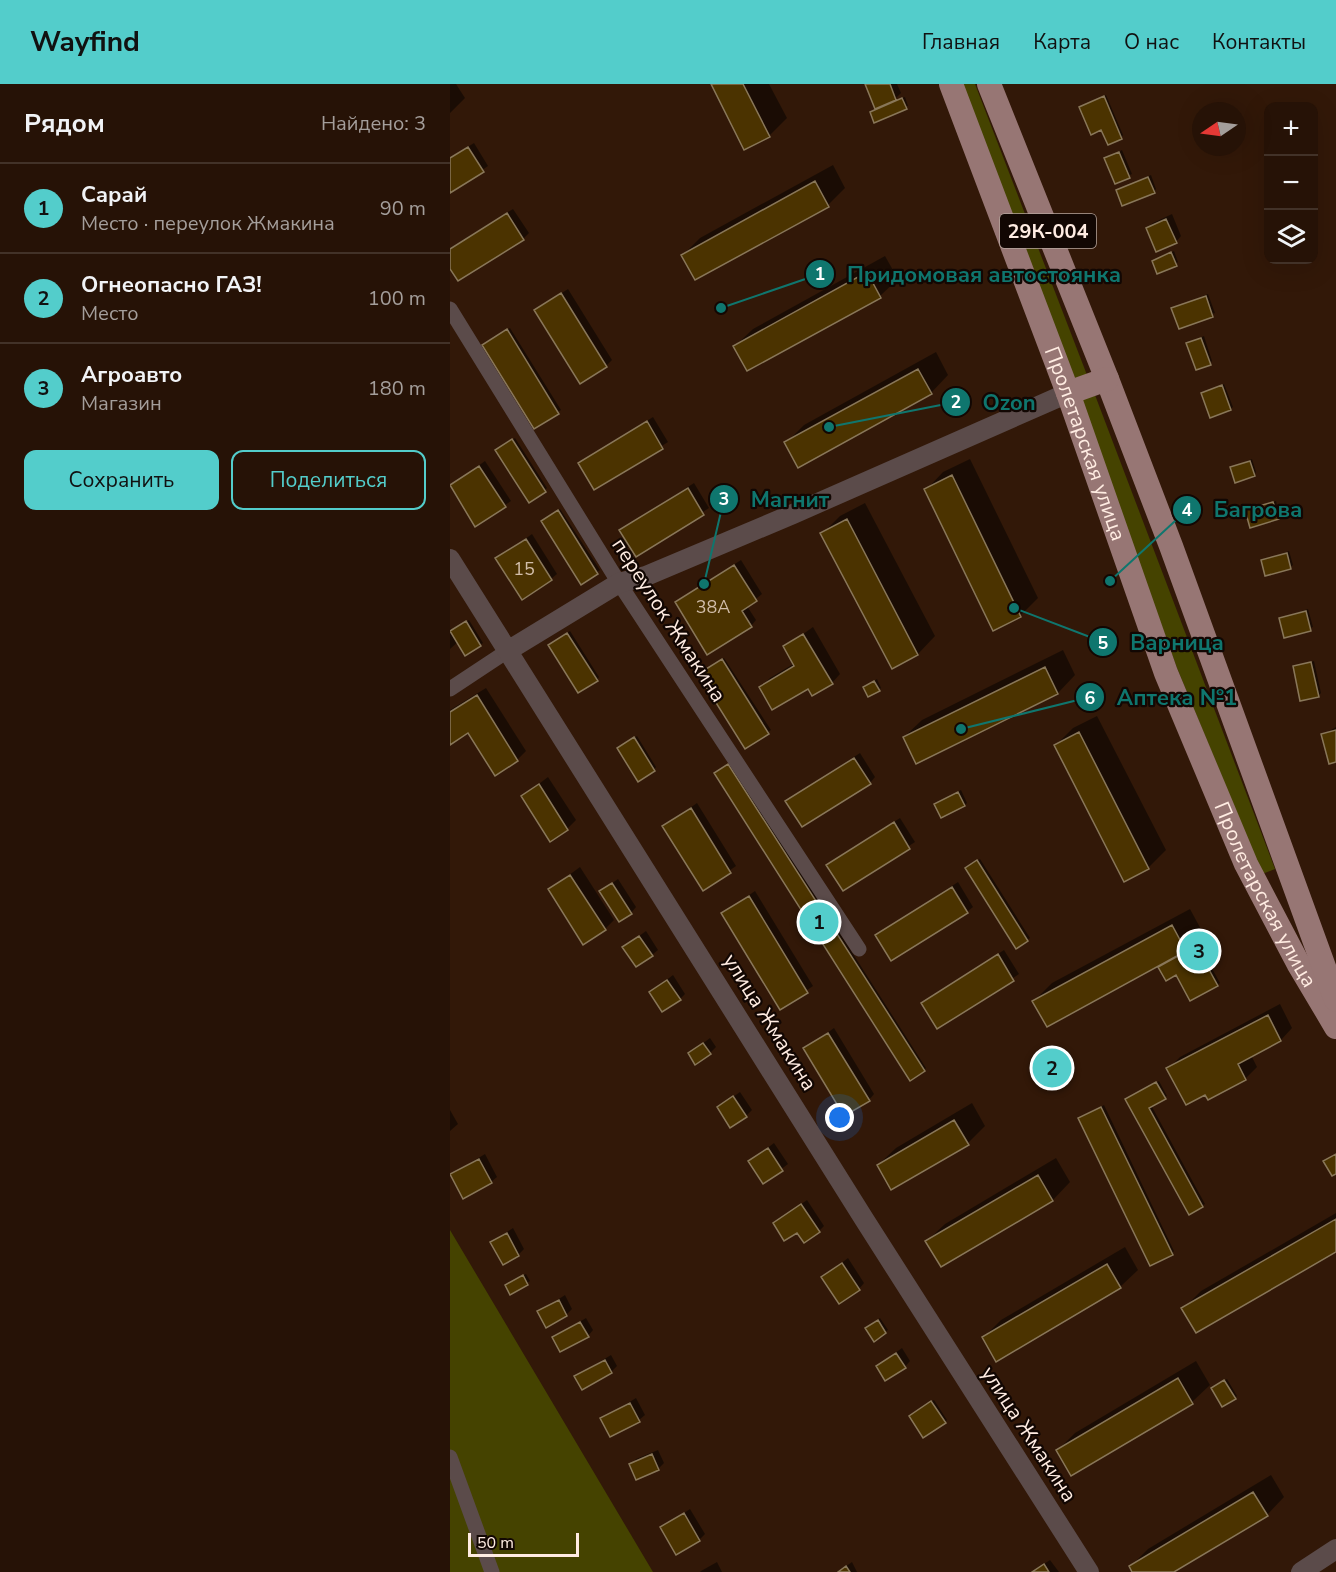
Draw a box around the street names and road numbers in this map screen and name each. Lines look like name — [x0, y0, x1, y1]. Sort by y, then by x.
road number: 29К-004 — [1000, 214, 1096, 248]
street label: Пролетарская улица — [1038, 343, 1133, 545]
street label: переулок Жмакина — [605, 532, 733, 708]
street label: Пролетарская улица — [1207, 797, 1323, 993]
street label: улица Жмакина — [717, 948, 823, 1096]
street label: улица Жмакина — [975, 1361, 1083, 1507]

